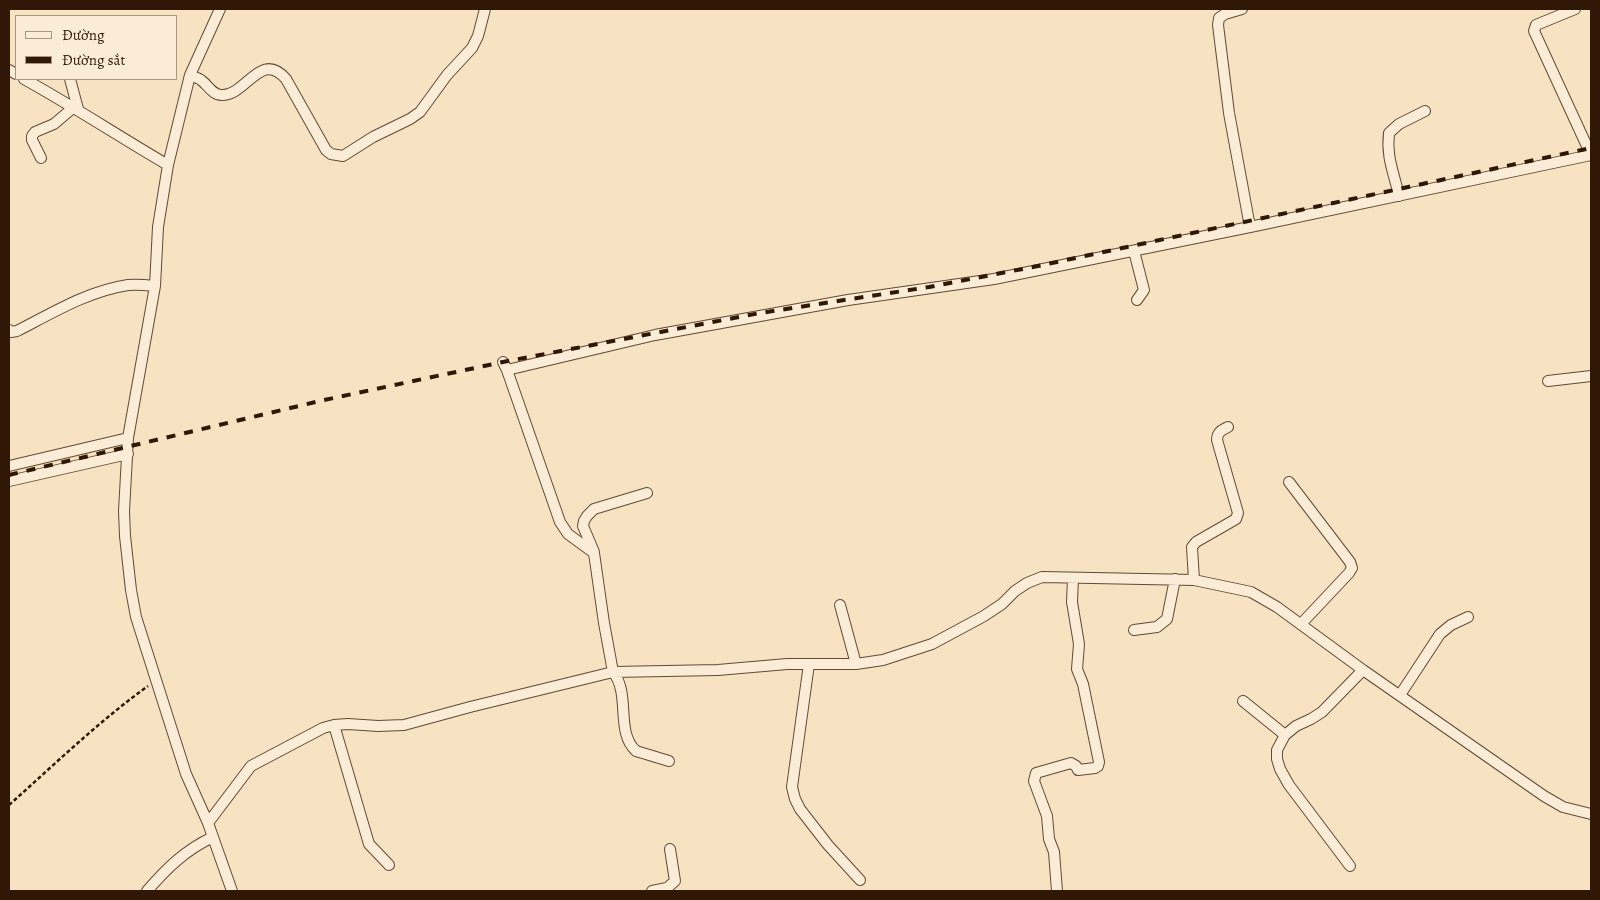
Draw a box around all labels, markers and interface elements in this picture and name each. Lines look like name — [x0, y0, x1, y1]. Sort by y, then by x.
legend — [15, 15, 178, 80]
text: Đường — [62, 25, 104, 45]
text: Đường sắt — [62, 50, 125, 70]

